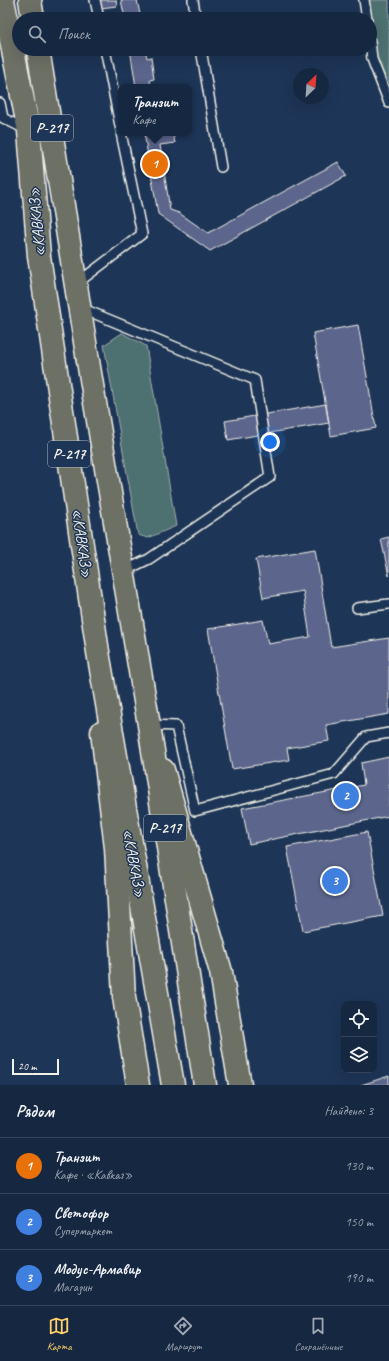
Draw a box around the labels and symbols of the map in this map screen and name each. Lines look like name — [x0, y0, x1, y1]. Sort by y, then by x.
north arrow — [293, 68, 329, 104]
road number: Р-217 — [31, 115, 73, 141]
pin: 1 — [142, 149, 168, 179]
street label: «КАВКАЗ» — [24, 186, 50, 258]
your location — [260, 432, 280, 452]
road number: Р-217 — [48, 441, 90, 467]
street label: «КАВКАЗ» — [67, 507, 97, 579]
pin: 2 — [333, 781, 359, 811]
road number: Р-217 — [144, 815, 186, 841]
street label: «КАВКАЗ» — [118, 827, 150, 899]
pin: 3 — [322, 866, 348, 896]
scale bar — [12, 1057, 59, 1076]

